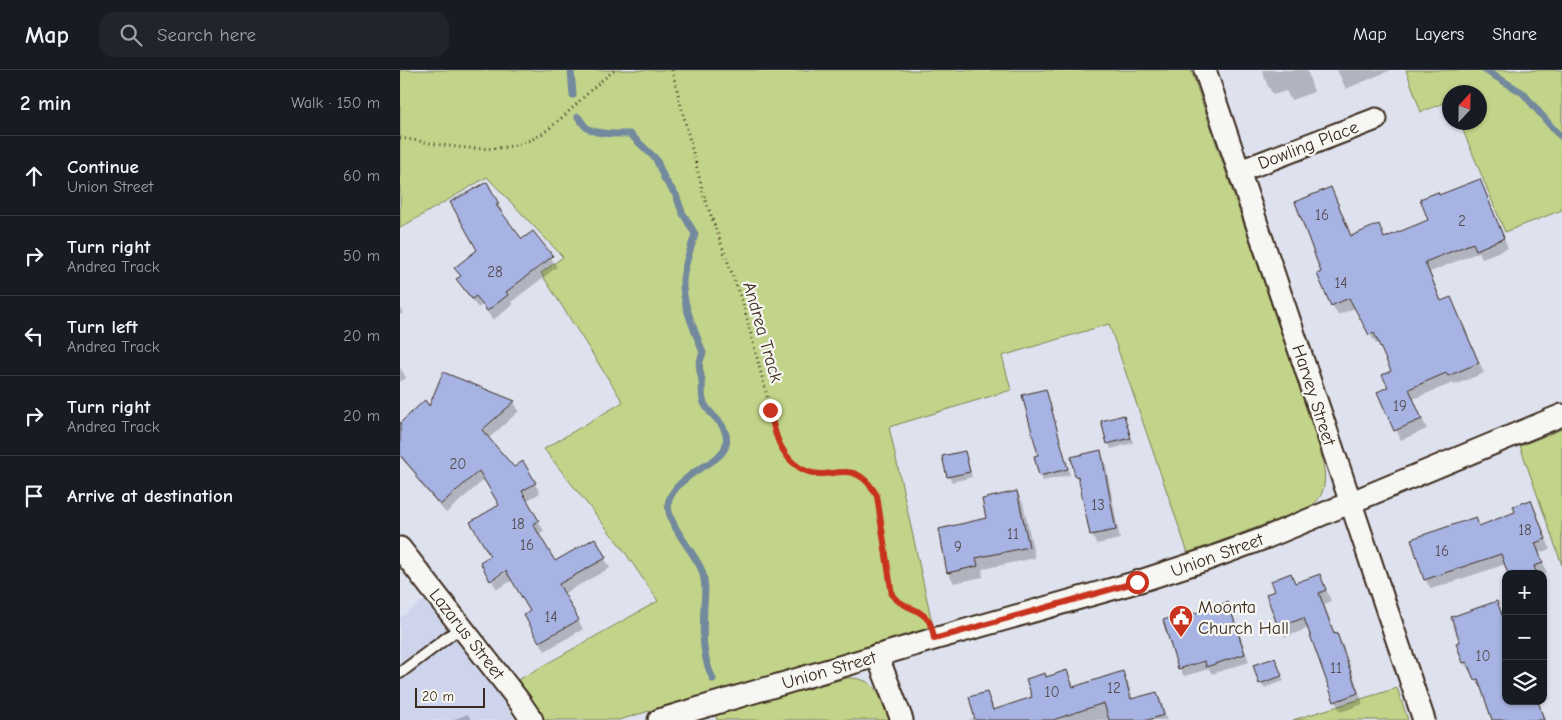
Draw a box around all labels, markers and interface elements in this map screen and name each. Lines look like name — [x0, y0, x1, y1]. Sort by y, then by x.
search box — [99, 12, 449, 57]
text: Map — [25, 21, 69, 49]
icon: search — [117, 21, 145, 49]
text: Search here — [157, 24, 256, 46]
text: Map — [1353, 24, 1387, 45]
text: Layers — [1415, 24, 1464, 45]
text: Share — [1492, 24, 1537, 45]
north arrow — [1442, 85, 1487, 130]
text: 2 min — [20, 91, 71, 115]
text: Walk · 150 m — [291, 94, 380, 112]
street label: Dowling Place — [1255, 117, 1361, 174]
text: Continue — [67, 156, 139, 178]
icon: ahead — [20, 162, 48, 190]
text: 60 m — [343, 167, 380, 185]
text: Union Street — [67, 178, 153, 196]
house number: 16 — [1315, 206, 1329, 224]
house number: 2 — [1458, 212, 1466, 230]
text: Turn right — [67, 236, 151, 258]
icon: right — [20, 242, 48, 270]
text: 50 m — [343, 247, 380, 265]
text: Andrea Track — [67, 258, 159, 276]
house number: 28 — [487, 263, 503, 281]
house number: 14 — [1334, 274, 1348, 292]
street label: Andrea Track — [738, 279, 787, 385]
text: Turn left — [67, 316, 138, 338]
icon: left — [20, 322, 48, 350]
text: 20 m — [343, 327, 380, 345]
text: Andrea Track — [67, 338, 159, 356]
street label: Harvey Street — [1287, 342, 1340, 449]
text: Turn right — [67, 396, 151, 418]
house number: 19 — [1393, 397, 1407, 415]
route end — [759, 399, 782, 422]
icon: right — [20, 402, 48, 430]
text: 20 m — [343, 407, 380, 425]
text: Andrea Track — [67, 418, 159, 436]
house number: 20 — [450, 455, 466, 473]
icon: arrive — [20, 482, 48, 510]
text: Arrive at destination — [67, 485, 233, 507]
house number: 13 — [1091, 496, 1105, 514]
house number: 18 — [511, 515, 525, 533]
house number: 18 — [1518, 521, 1532, 539]
house number: 11 — [1007, 525, 1019, 543]
street label: Union Street — [1168, 529, 1267, 582]
house number: 16 — [520, 536, 534, 554]
house number: 9 — [954, 538, 962, 556]
house number: 16 — [1435, 542, 1449, 560]
map controls — [1502, 570, 1547, 705]
button: + — [1502, 570, 1547, 615]
route start — [1126, 571, 1149, 594]
street label: Lazarus Street — [425, 585, 509, 685]
place label: Moonta Church Hall — [1198, 597, 1289, 639]
public building icon: Moonta Church Hall — [1168, 604, 1194, 638]
house number: 14 — [544, 608, 558, 626]
button: − — [1502, 615, 1547, 660]
street label: Union Street — [780, 647, 879, 694]
house number: 10 — [1475, 647, 1491, 665]
house number: 11 — [1330, 659, 1342, 677]
button: layers — [1502, 660, 1547, 705]
house number: 12 — [1107, 679, 1121, 697]
house number: 10 — [1044, 683, 1060, 701]
scale bar — [415, 685, 485, 708]
text: 20 m — [422, 688, 454, 705]

